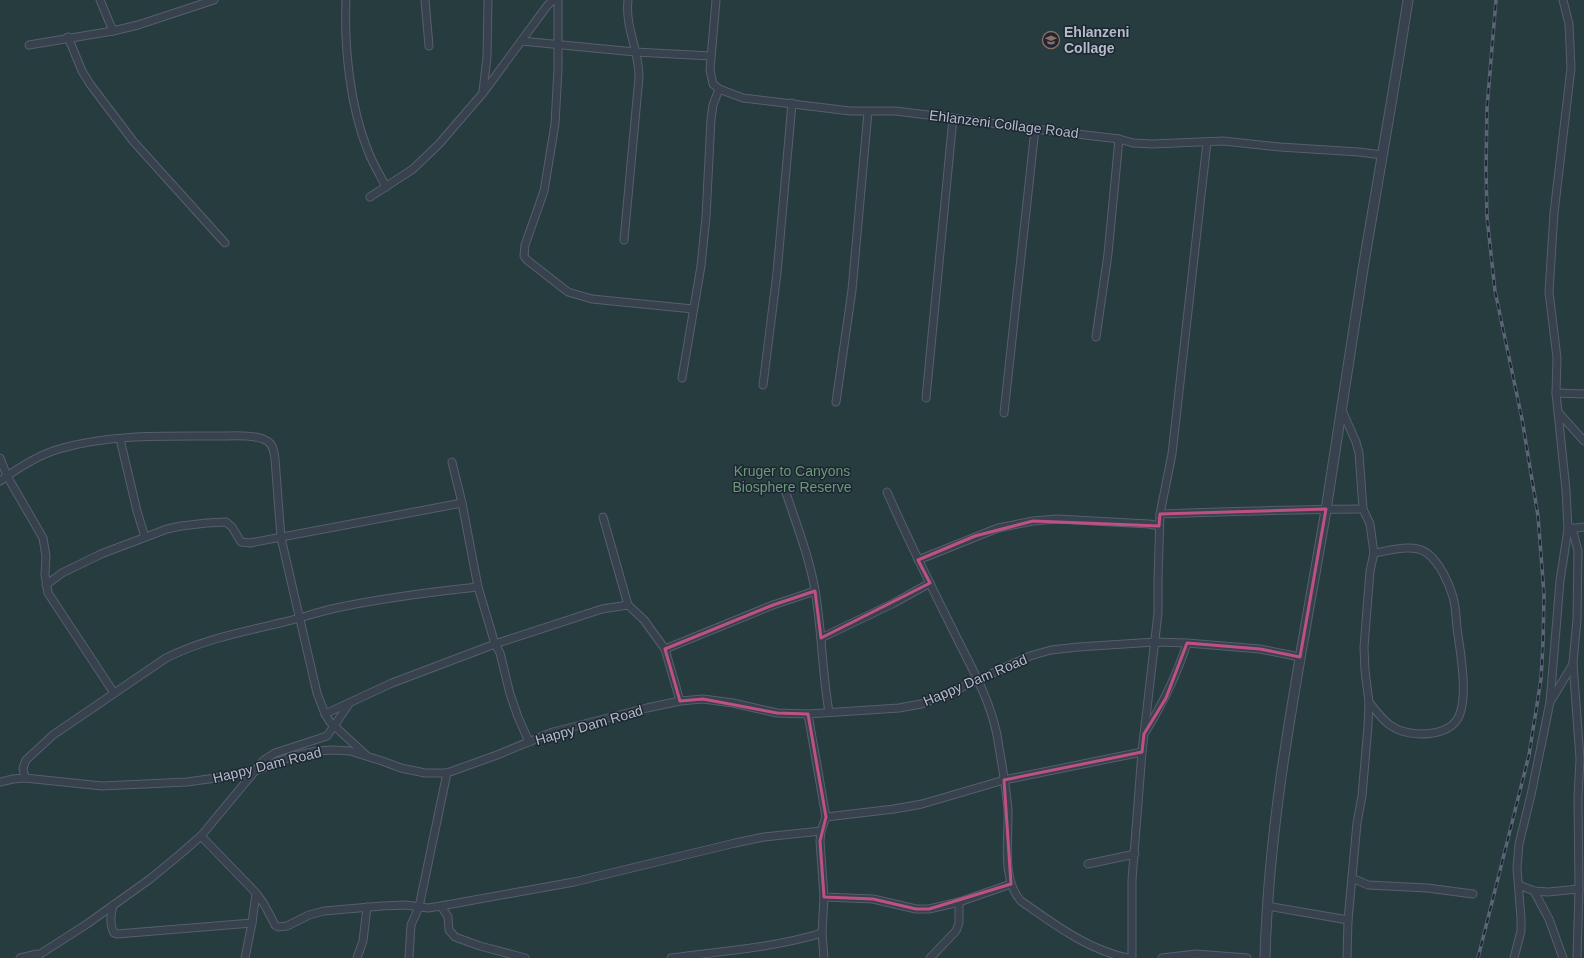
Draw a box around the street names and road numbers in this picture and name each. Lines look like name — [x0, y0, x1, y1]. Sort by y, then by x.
street label: Ehlanzeni Collage Road — [928, 107, 1080, 141]
street label: Happy Dam Road — [921, 651, 1029, 709]
street label: Happy Dam Road — [533, 702, 645, 748]
street label: Happy Dam Road — [211, 744, 323, 786]

